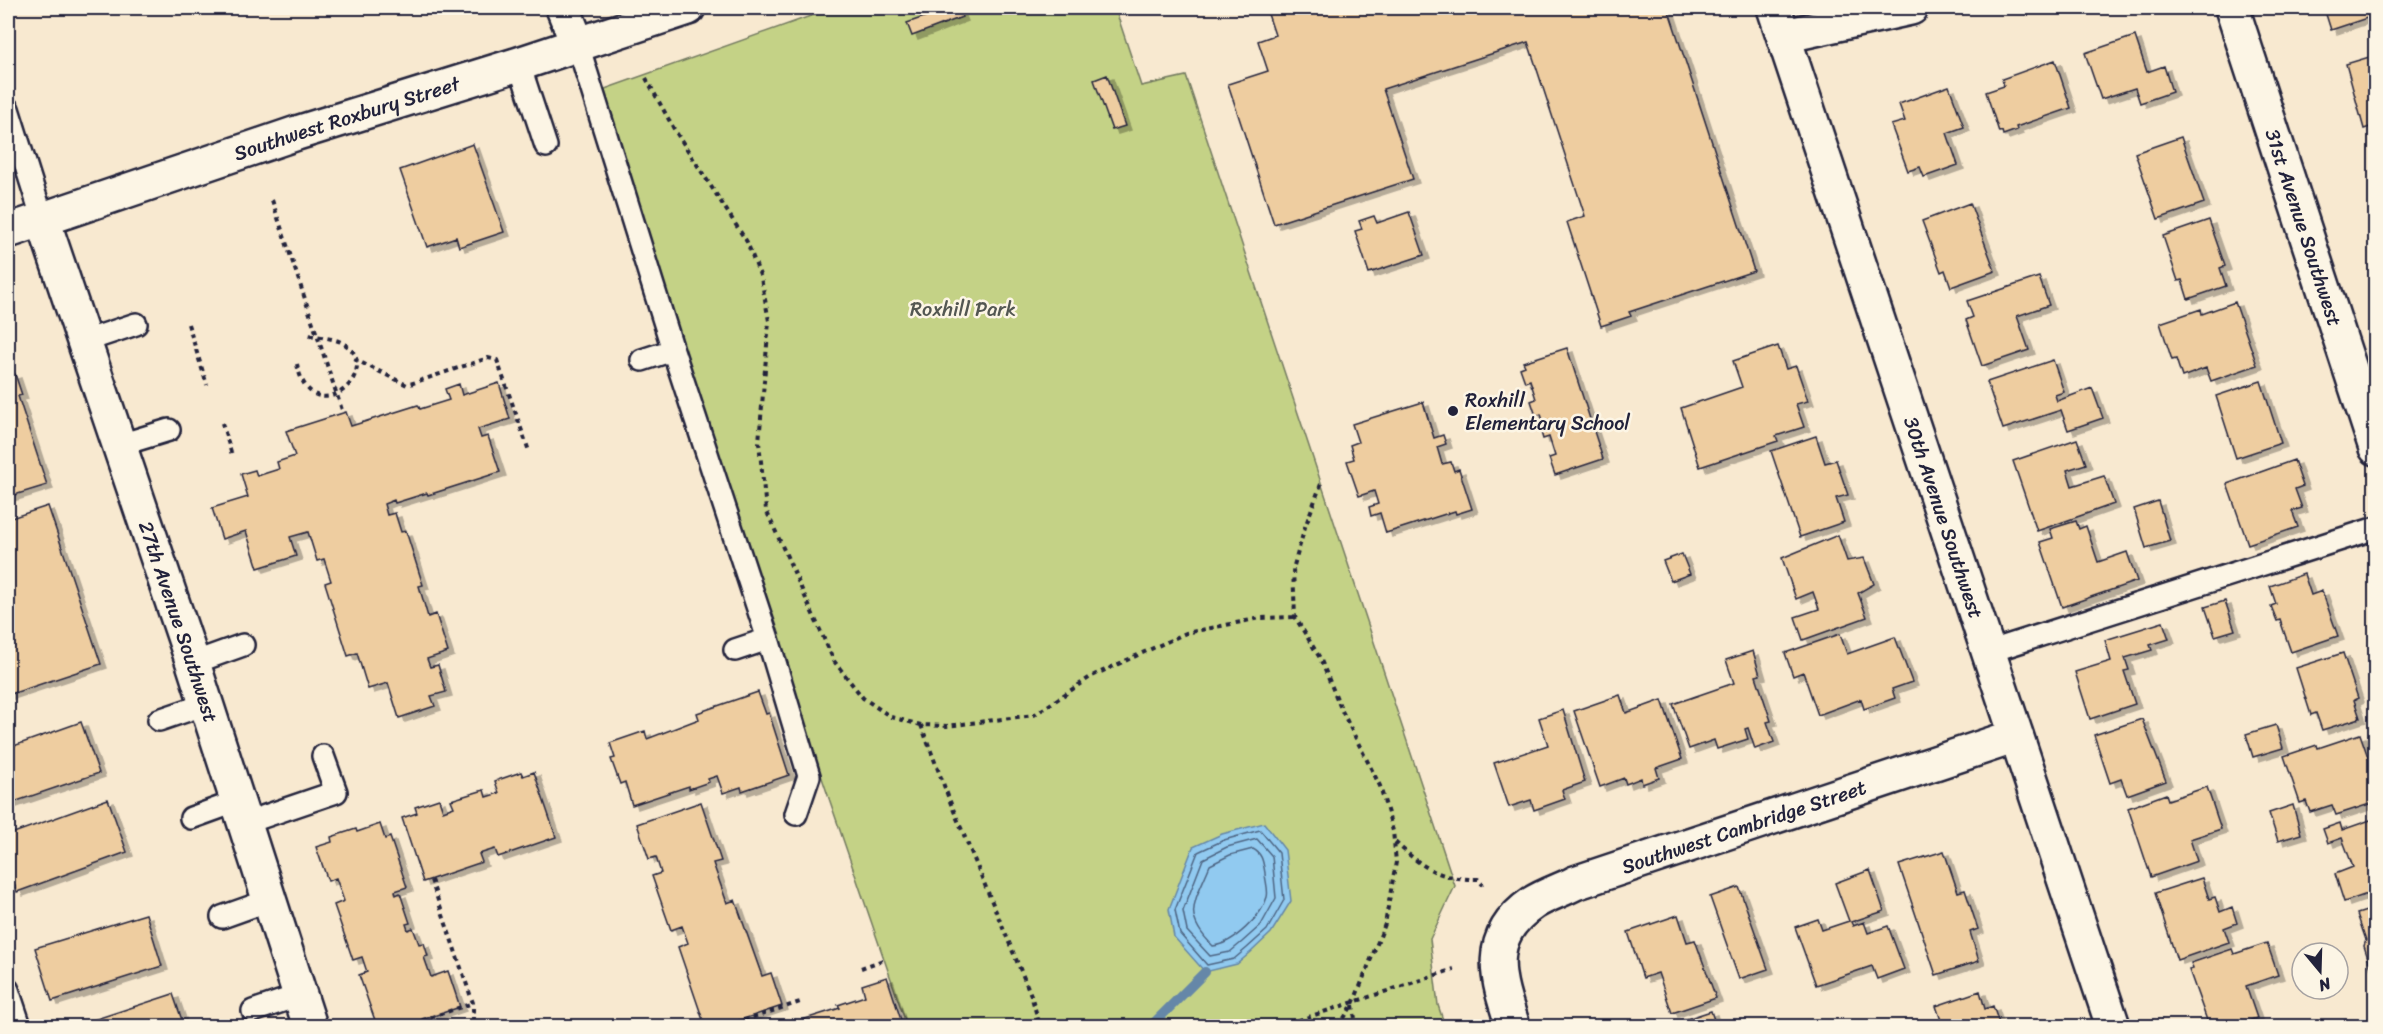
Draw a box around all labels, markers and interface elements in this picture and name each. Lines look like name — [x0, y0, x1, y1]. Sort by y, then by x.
street label: Southwest Roxbury Street — [229, 66, 465, 171]
street label: 31st Avenue Southwest — [2255, 124, 2352, 331]
park label: Roxhill Park — [910, 292, 1016, 327]
place label: Roxhill Elementary School — [1465, 383, 1630, 441]
marker: Roxhill Elementary School — [1446, 404, 1460, 418]
street label: 30th Avenue Southwest — [1893, 412, 1993, 624]
street label: 27th Avenue Southwest — [128, 516, 228, 727]
street label: Southwest Cambridge Street — [1617, 770, 1871, 884]
north arrow — [2290, 941, 2350, 1001]
text: N — [2314, 969, 2336, 1001]

